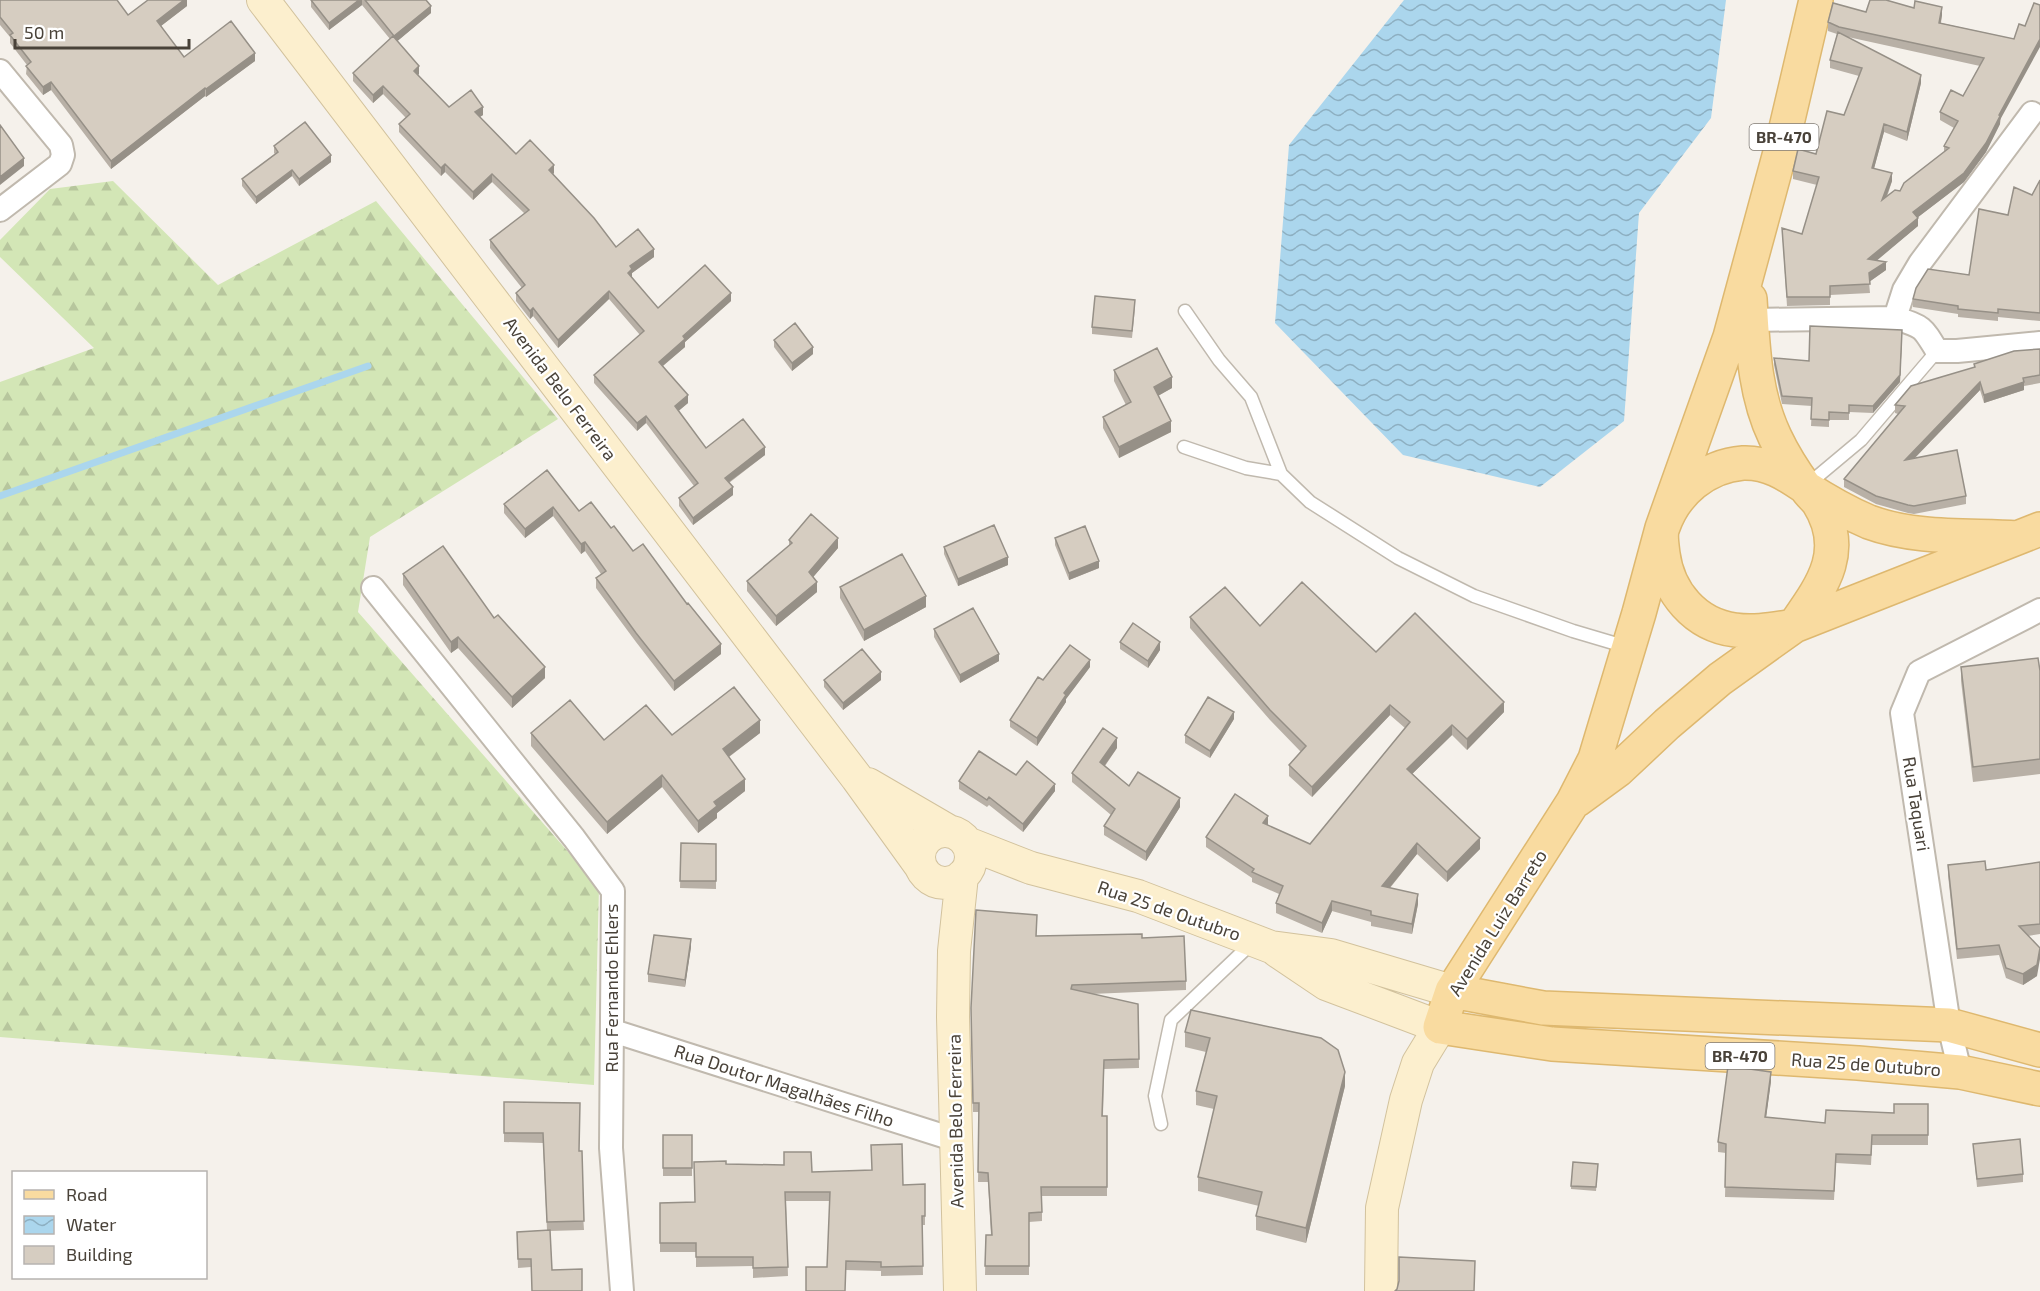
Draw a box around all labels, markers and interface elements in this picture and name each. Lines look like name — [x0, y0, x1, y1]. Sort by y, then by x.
scale bar — [15, 12, 189, 50]
text: 50 m — [24, 21, 64, 43]
road number: BR-470 — [1750, 124, 1818, 150]
street label: Avenida Belo Ferreira — [500, 312, 622, 464]
street label: Rua Taquari — [1899, 755, 1935, 853]
street label: Avenida Luiz Barreto — [1443, 845, 1551, 1000]
street label: Rua 25 de Outubro — [1095, 875, 1244, 945]
street label: Rua Fernando Ehlers — [600, 904, 622, 1072]
street label: Avenida Belo Ferreira — [942, 1034, 968, 1208]
street label: Rua Doutor Magalhães Filho — [672, 1039, 897, 1131]
road number: BR-470 — [1706, 1043, 1774, 1069]
street label: Rua 25 de Outubro — [1791, 1048, 1942, 1080]
legend — [12, 1171, 207, 1279]
text: Road — [66, 1183, 107, 1205]
text: Water — [66, 1213, 116, 1235]
text: Building — [66, 1243, 133, 1265]

